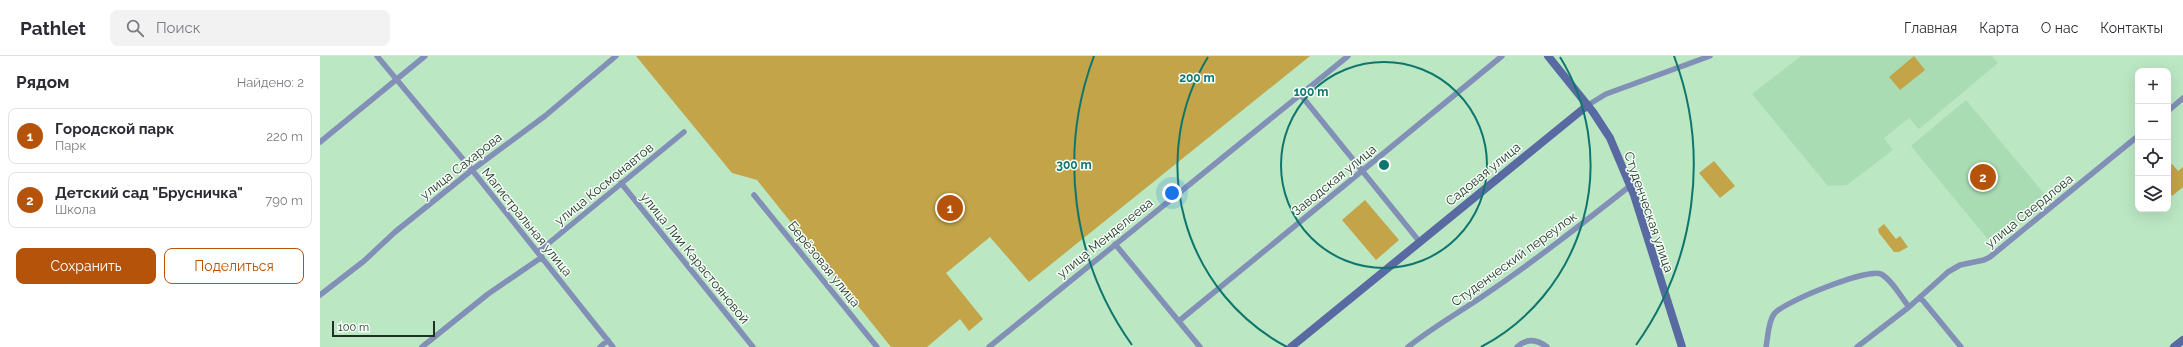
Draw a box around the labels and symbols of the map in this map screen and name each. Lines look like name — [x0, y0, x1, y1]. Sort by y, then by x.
text: 200 m — [1179, 71, 1215, 85]
text: 100 m — [1294, 85, 1328, 99]
street label: улица Сахарова — [417, 129, 505, 203]
street label: Садовая улица — [1443, 139, 1523, 209]
street label: улица Космонавтов — [552, 140, 656, 228]
street label: Заводская улица — [1289, 142, 1379, 218]
street label: Студенческая улица — [1621, 150, 1677, 274]
text: 300 m — [1056, 158, 1092, 172]
centre of rings — [1377, 158, 1391, 172]
pin: 2 — [1970, 162, 1996, 192]
street label: Магистральная улица — [479, 165, 575, 279]
street label: улица Свердлова — [1982, 171, 2076, 251]
your location — [1162, 183, 1182, 203]
street label: улица Лии Карастояновой — [637, 189, 753, 327]
pin: 1 — [937, 193, 963, 223]
street label: улица Менделеева — [1054, 195, 1156, 281]
street label: Студенческий переулок — [1448, 208, 1580, 310]
street label: Берёзовая улица — [785, 218, 863, 310]
scale bar — [332, 319, 435, 338]

